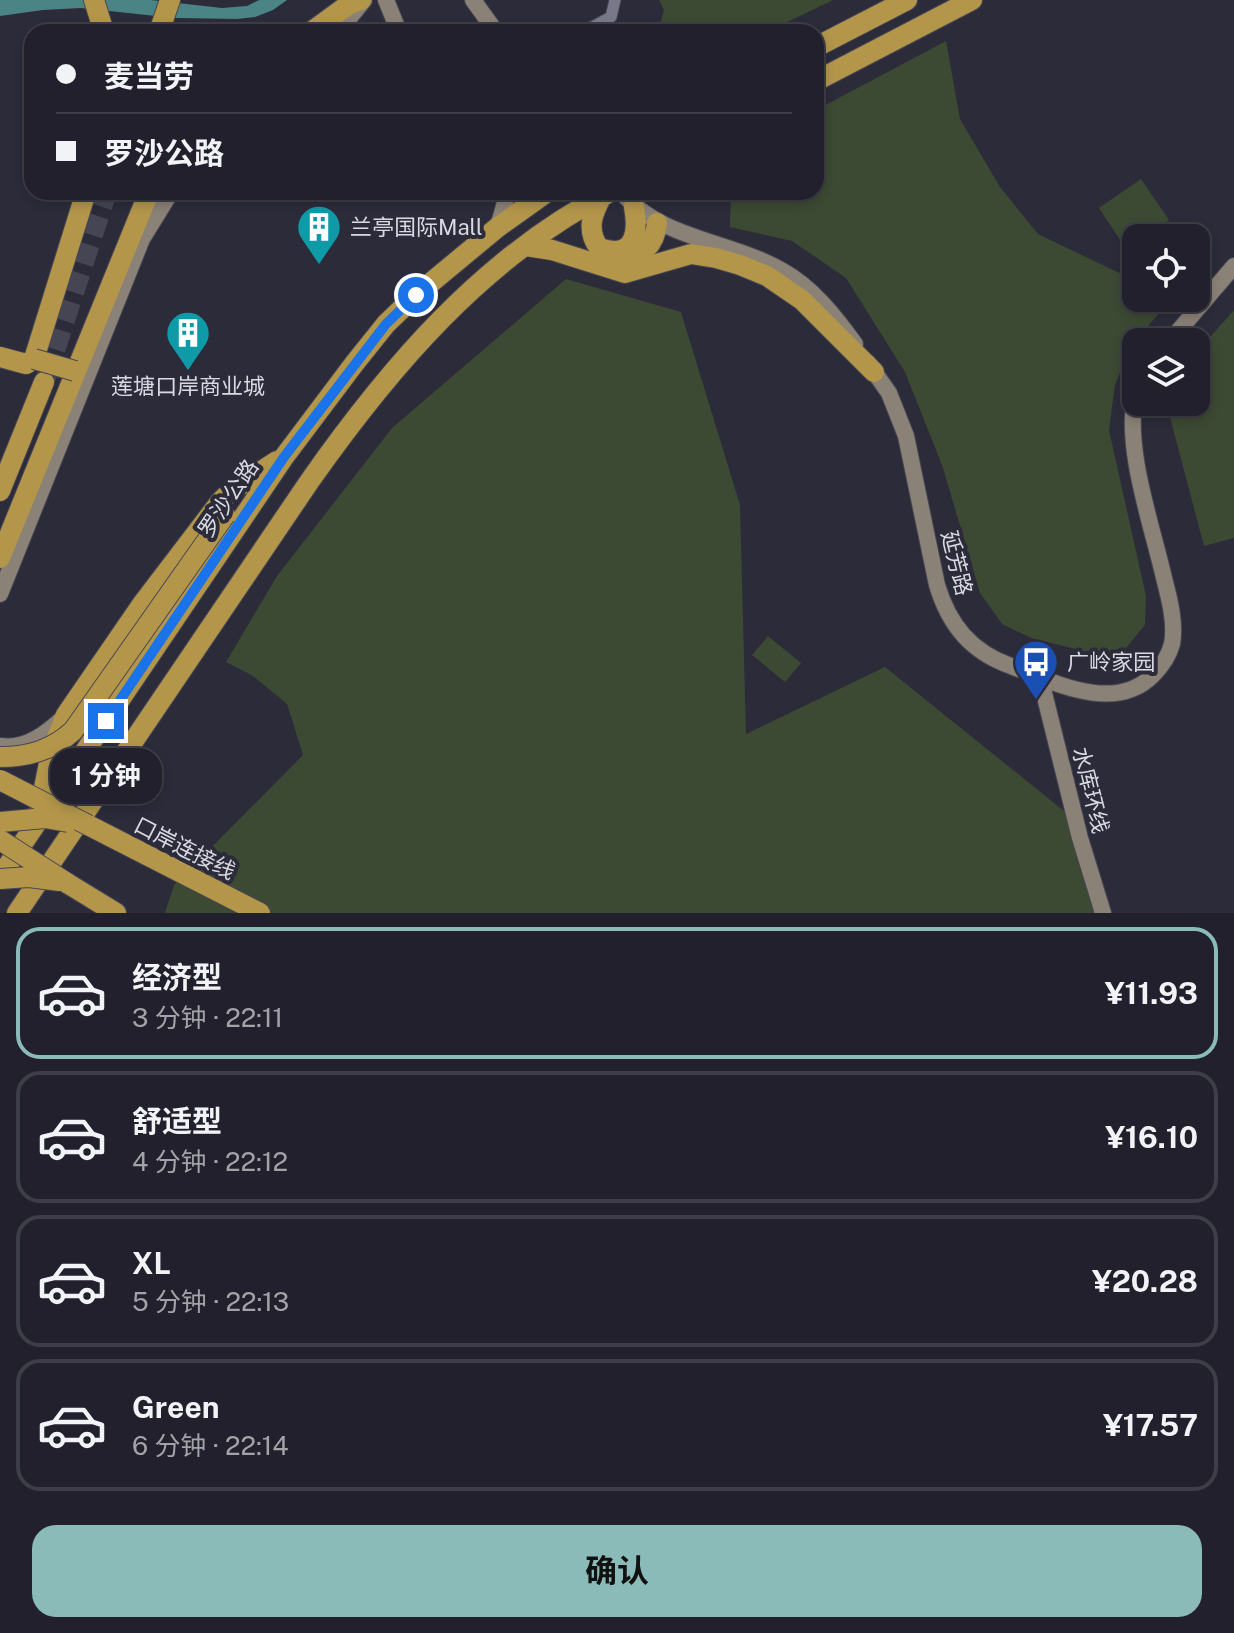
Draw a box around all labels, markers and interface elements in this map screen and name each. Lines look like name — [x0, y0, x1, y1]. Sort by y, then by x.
text: 麦当劳 — [104, 58, 194, 94]
text: 罗沙公路 — [104, 135, 224, 171]
building icon: 兰亭国际Mall — [295, 203, 343, 266]
place label: 兰亭国际Mall — [350, 214, 483, 240]
map controls — [1122, 224, 1210, 416]
button: locate — [1122, 224, 1210, 312]
route start — [398, 277, 434, 313]
building icon: 莲塘口岸商业城 — [164, 309, 212, 372]
button: layers — [1122, 328, 1210, 416]
place label: 莲塘口岸商业城 — [111, 373, 265, 399]
street label: 罗沙公路 — [193, 454, 263, 542]
street label: 延芳路 — [936, 528, 978, 598]
bus stop icon: 广岭家园 — [1012, 638, 1060, 701]
place label: 广岭家园 — [1067, 649, 1155, 675]
route end — [88, 703, 124, 739]
street label: 水库环线 — [1068, 744, 1114, 836]
callout: 1 分钟 — [50, 749, 162, 805]
text: 1 分钟 — [72, 760, 141, 791]
street label: 口岸连接线 — [130, 811, 240, 885]
icon: car — [36, 957, 108, 1029]
text: 经济型 — [132, 959, 222, 995]
text: ¥11.93 — [1105, 975, 1198, 1011]
text: 3 分钟 · 22:11 — [132, 1002, 283, 1033]
icon: car — [36, 1101, 108, 1173]
text: 舒适型 — [132, 1103, 222, 1139]
text: ¥16.10 — [1105, 1119, 1198, 1155]
text: 4 分钟 · 22:12 — [132, 1146, 288, 1177]
icon: car — [36, 1245, 108, 1317]
text: XL — [132, 1245, 171, 1281]
text: ¥20.28 — [1092, 1263, 1198, 1299]
text: 5 分钟 · 22:13 — [132, 1286, 289, 1317]
icon: car — [36, 1389, 108, 1461]
text: Green — [132, 1389, 219, 1425]
text: ¥17.57 — [1103, 1407, 1198, 1443]
text: 6 分钟 · 22:14 — [132, 1430, 289, 1461]
button: 确认 — [32, 1525, 1202, 1617]

